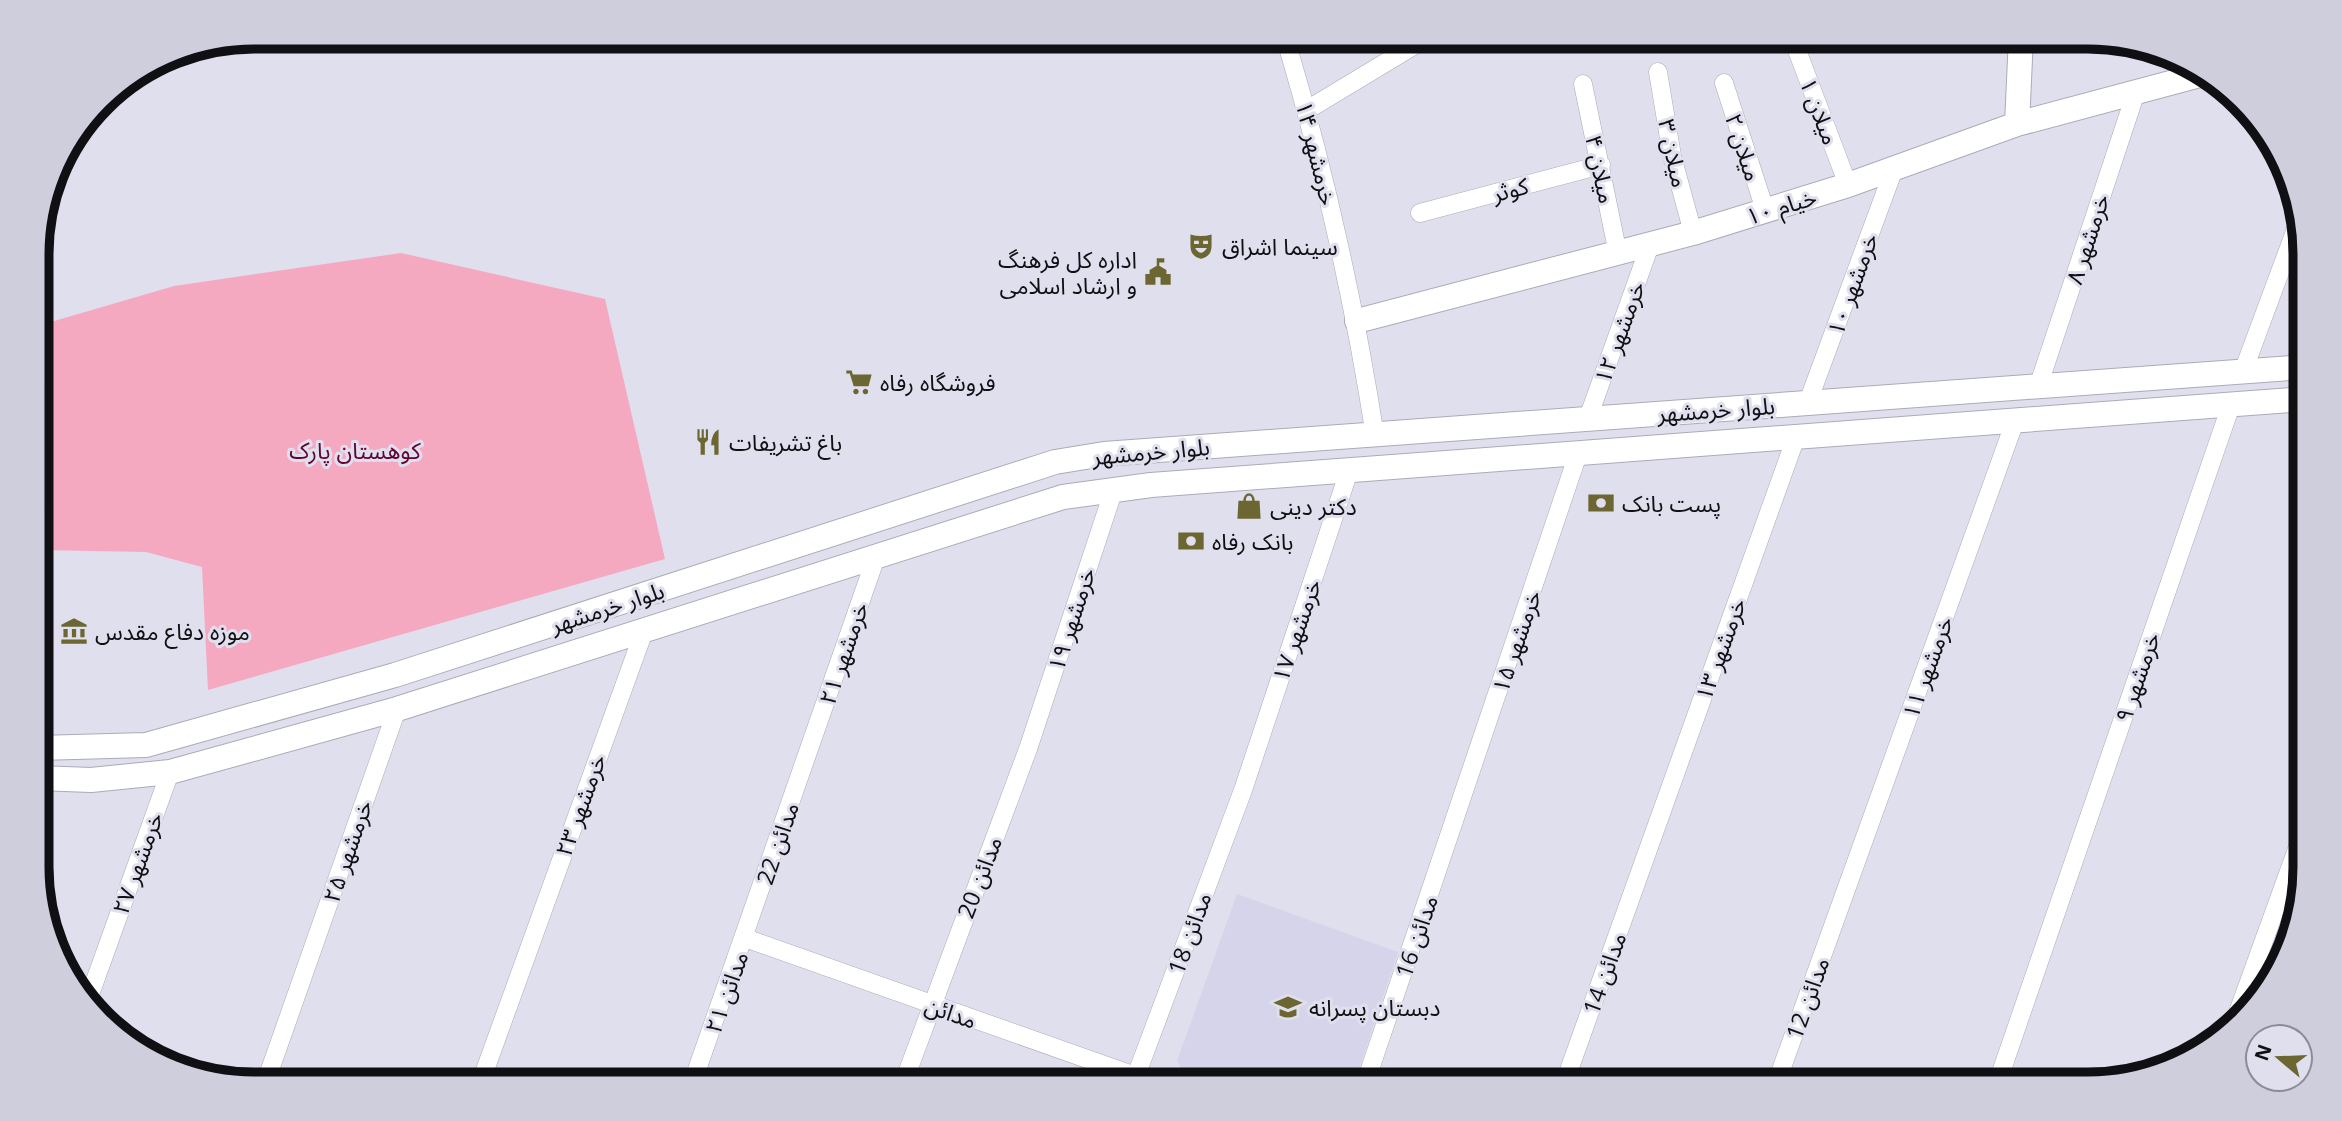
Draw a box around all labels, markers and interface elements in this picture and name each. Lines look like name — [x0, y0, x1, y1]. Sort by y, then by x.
street label: میلان ۱ — [1793, 73, 1847, 149]
street label: خرمشهر ۱۴ — [1289, 97, 1345, 209]
street label: میلان ۲ — [1718, 109, 1770, 185]
street label: میلان ۳ — [1651, 116, 1697, 190]
street label: میلان ۴ — [1578, 132, 1624, 206]
street label: کوثر — [1487, 169, 1532, 209]
street label: خیام ۱۰ — [1742, 180, 1821, 235]
street label: خرمشهر ۸ — [2057, 190, 2117, 288]
street label: خرمشهر ۱۰ — [1819, 229, 1885, 339]
place label: سینما اشراق — [1222, 230, 1338, 262]
theatre icon: سینما اشراق — [1186, 231, 1216, 261]
place label: اداره کل فرهنگ و ارشاد اسلامی — [998, 243, 1137, 301]
public building icon: اداره کل فرهنگ و ارشاد اسلامی — [1143, 257, 1173, 287]
street label: خرمشهر ۱۲ — [1586, 277, 1652, 387]
place label: فروشگاه رفاه — [880, 366, 995, 398]
supermarket icon: فروشگاه رفاه — [844, 367, 874, 397]
street label: بلوار خرمشهر — [1655, 389, 1776, 429]
place label: باغ تشریفات — [729, 426, 842, 460]
restaurant icon: باغ تشریفات — [693, 427, 723, 457]
street label: بلوار خرمشهر — [1090, 430, 1211, 472]
park label: کوهستان پارک — [289, 434, 421, 466]
place label: پست بانک — [1622, 487, 1721, 519]
bank icon: پست بانک — [1586, 488, 1616, 518]
place label: دکتر دینی — [1270, 490, 1357, 522]
shop icon: دکتر دینی — [1234, 491, 1264, 521]
place label: بانک رفاه — [1212, 525, 1294, 557]
bank icon: بانک رفاه — [1176, 526, 1206, 556]
street label: خرمشهر ۱۹ — [1039, 563, 1103, 675]
street label: بلوار خرمشهر — [545, 574, 668, 641]
street label: خرمشهر ۱۷ — [1264, 574, 1328, 686]
street label: خرمشهر ۱۵ — [1484, 585, 1548, 697]
street label: خرمشهر ۱۳ — [1687, 594, 1753, 704]
street label: خرمشهر ۲۱ — [811, 597, 875, 709]
street label: خرمشهر ۱۱ — [1894, 612, 1960, 722]
place label: موزه دفاع مقدس — [95, 615, 250, 649]
museum icon: موزه دفاع مقدس — [59, 616, 89, 646]
street label: خرمشهر ۹ — [2107, 628, 2167, 726]
street label: خرمشهر ۲۳ — [547, 750, 613, 860]
street label: خرمشهر ۲۵ — [315, 795, 379, 907]
street label: مدائن 22 — [748, 798, 806, 888]
street label: خرمشهر ۲۷ — [104, 808, 170, 918]
street label: مدائن 20 — [949, 832, 1009, 922]
street label: مدائن 18 — [1159, 888, 1219, 978]
street label: مدائن 16 — [1387, 891, 1445, 981]
street label: مدائن 14 — [1574, 928, 1634, 1018]
street label: مدائن ۲۱ — [696, 947, 756, 1037]
street label: مدائن 12 — [1777, 953, 1837, 1043]
street label: مدائن — [921, 988, 981, 1036]
place label: دبستان پسرانه — [1309, 991, 1441, 1023]
school or university icon: دبستان پسرانه — [1273, 992, 1303, 1022]
north arrow — [2244, 1023, 2314, 1093]
text: N — [2248, 1041, 2278, 1064]

